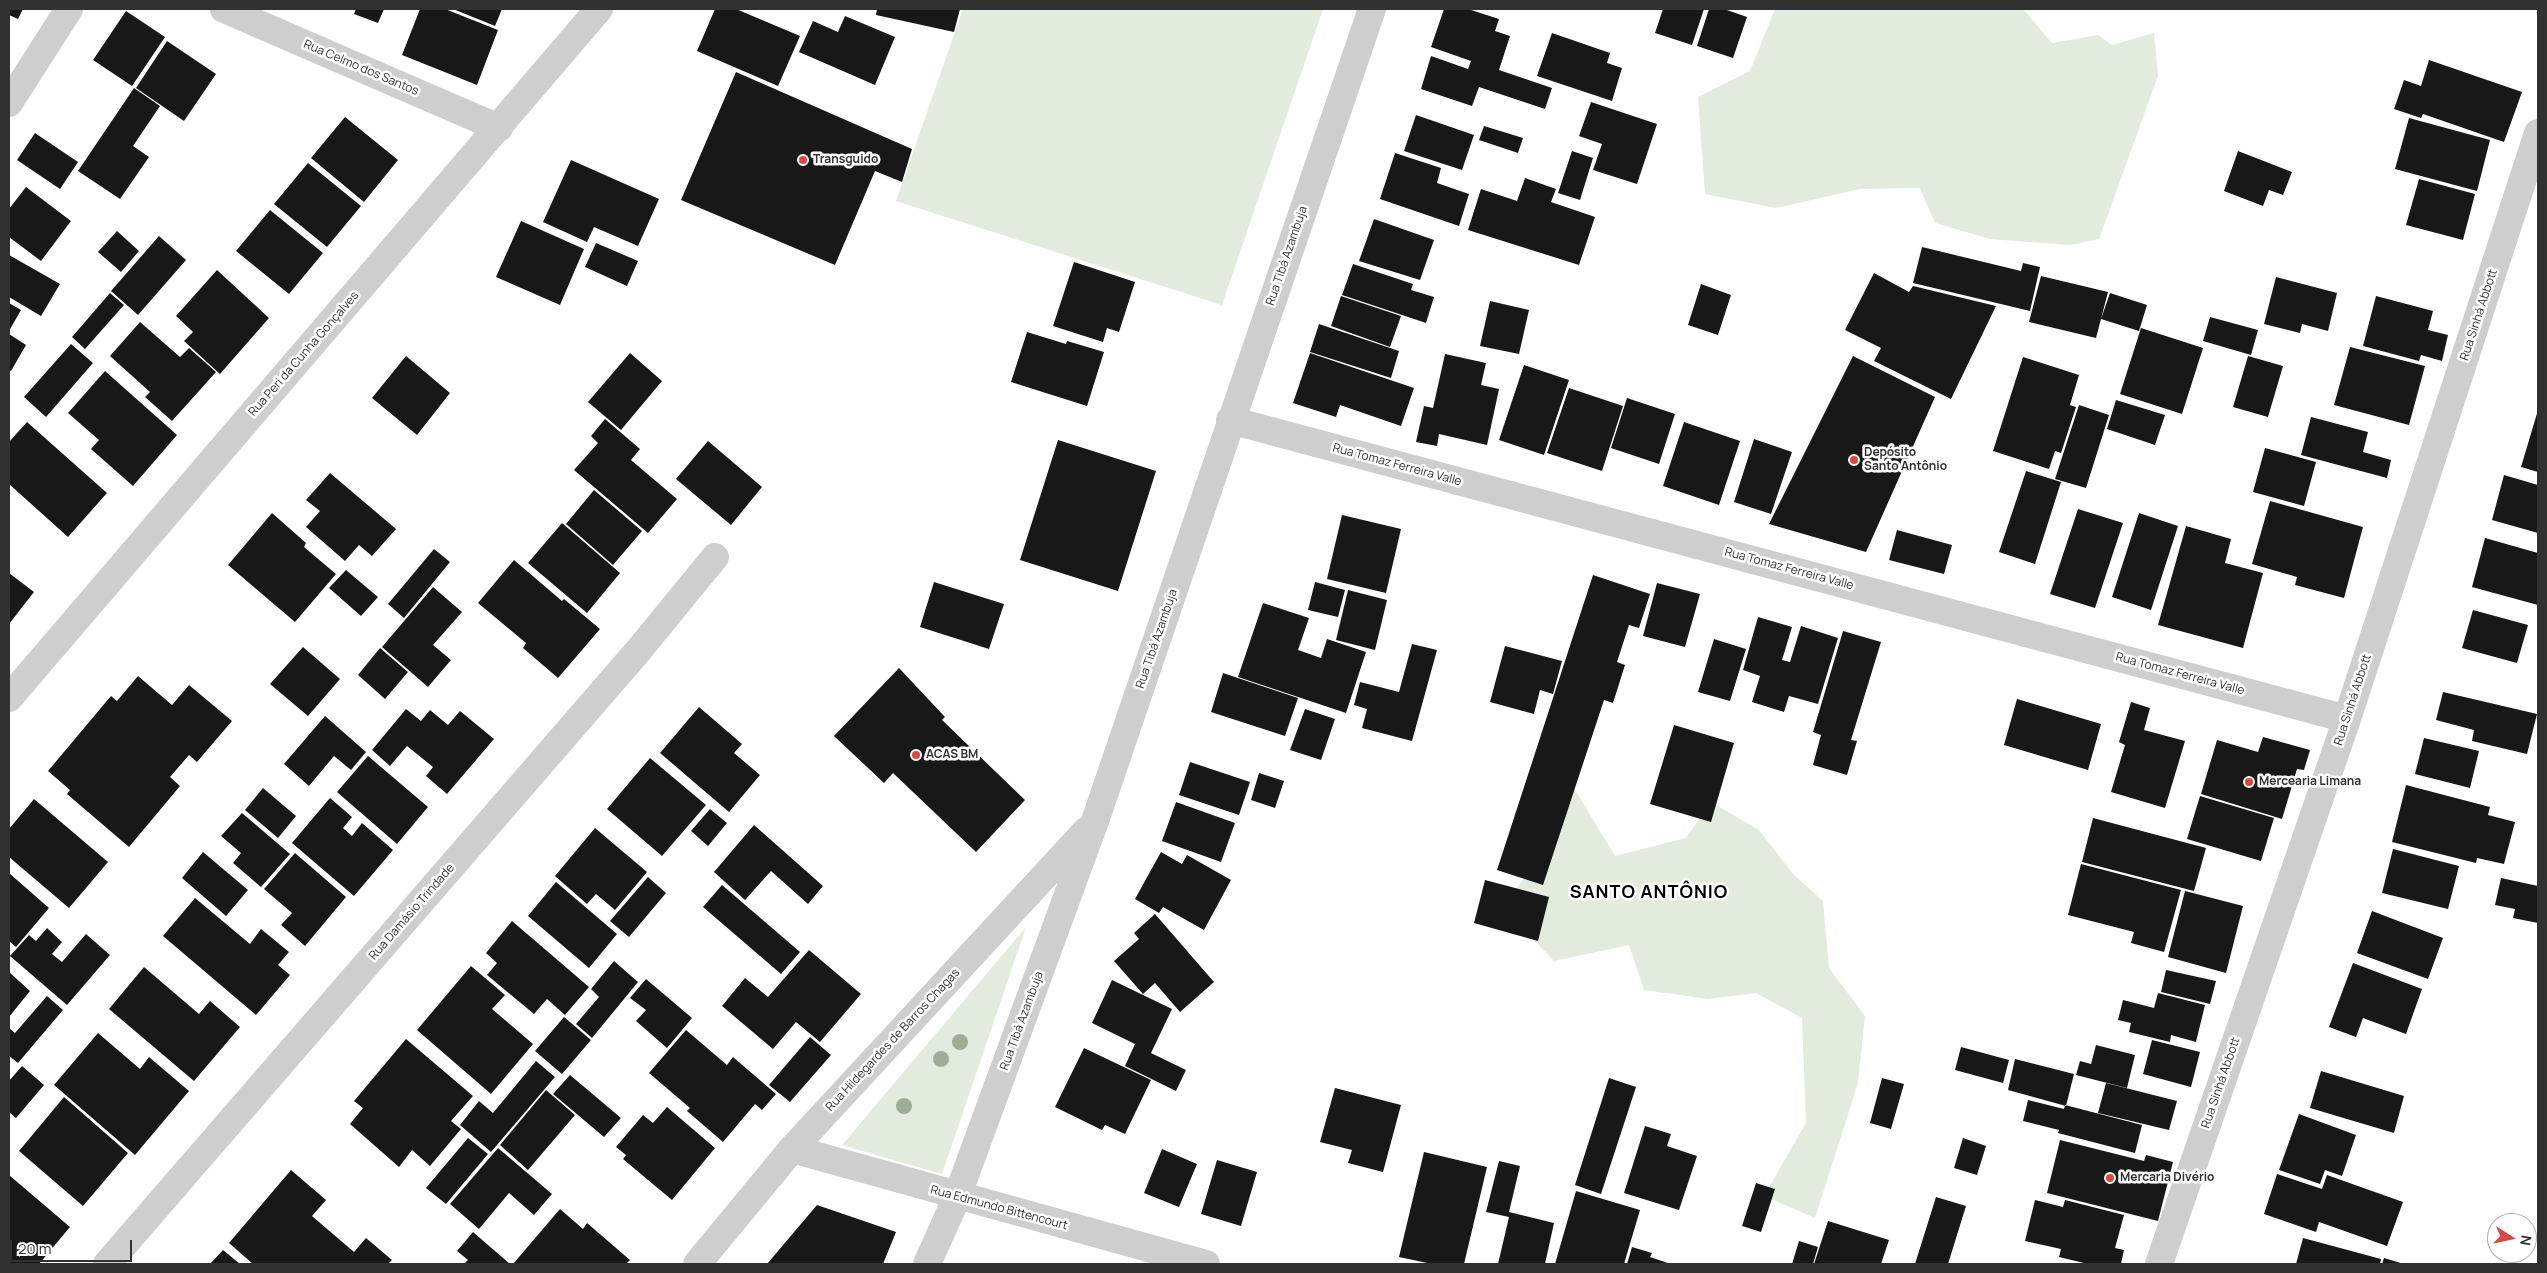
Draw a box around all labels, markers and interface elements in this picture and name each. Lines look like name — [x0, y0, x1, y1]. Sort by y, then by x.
street label: Rua Celmo dos Santos — [301, 37, 421, 99]
place label: Transguido — [813, 153, 878, 167]
marker: Transguido — [797, 154, 809, 166]
street label: Rua Tibá Azambuja — [1263, 204, 1311, 308]
street label: Rua Sinhá Abbott — [2457, 268, 2501, 362]
street label: Rua Peri da Cunha Gonçalves — [246, 289, 362, 419]
street label: Rua Tomaz Ferreira Valle — [1331, 441, 1463, 489]
place label: Depósito Santo Antônio — [1864, 446, 1947, 474]
marker: Depósito Santo Antônio — [1848, 454, 1860, 466]
street label: Rua Tomaz Ferreira Valle — [1723, 545, 1855, 593]
street label: Rua Tibá Azambuja — [1133, 587, 1181, 691]
street label: Rua Tomaz Ferreira Valle — [2114, 650, 2246, 698]
street label: Rua Sinhá Abbott — [2331, 653, 2375, 747]
place label: ACAS BM — [926, 748, 978, 762]
marker: ACAS BM — [910, 749, 922, 761]
place label: Mercearia Limana — [2259, 775, 2361, 789]
marker: Mercearia Limana — [2243, 776, 2255, 788]
street label: Rua Damásio Trindade — [366, 861, 458, 963]
district label: SANTO ANTÔNIO — [1568, 882, 1730, 904]
street label: Rua Hildegardes de Barros Chagas — [823, 966, 963, 1114]
street label: Rua Tibá Azambuja — [997, 970, 1047, 1072]
street label: Rua Sinhá Abbott — [2199, 1036, 2243, 1130]
place label: Mercaria Divério — [2120, 1171, 2215, 1185]
marker: Mercaria Divério — [2104, 1172, 2116, 1184]
street label: Rua Edmundo Bittencourt — [929, 1183, 1069, 1233]
north arrow — [2487, 1213, 2537, 1263]
scale bar — [12, 1230, 135, 1262]
text: N — [2516, 1234, 2537, 1247]
text: 20 m — [18, 1238, 51, 1259]

